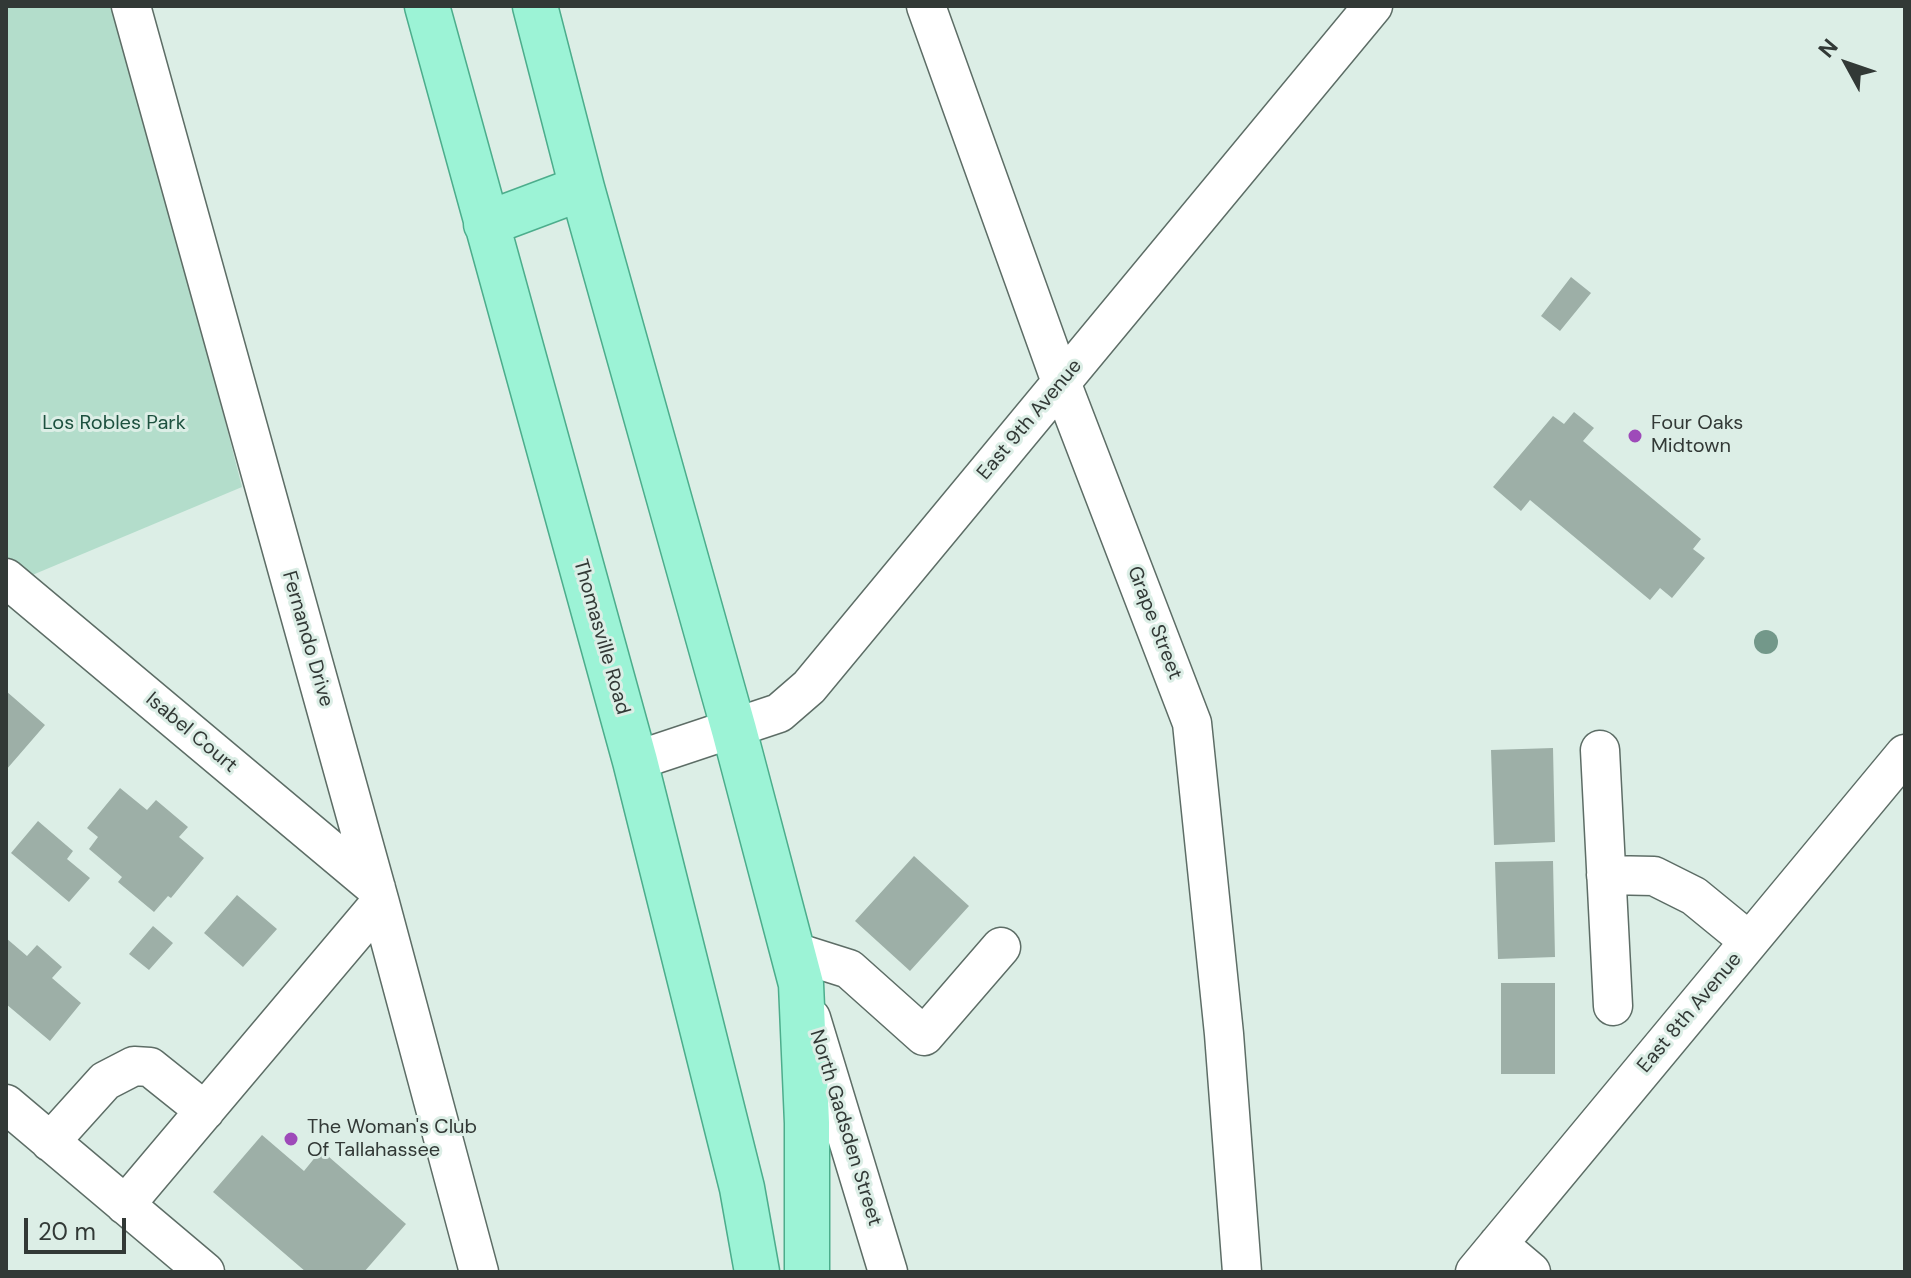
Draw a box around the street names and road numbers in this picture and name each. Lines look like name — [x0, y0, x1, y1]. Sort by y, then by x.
street label: East 9th Avenue — [973, 355, 1087, 485]
street label: Thomasville Road — [567, 557, 635, 717]
street label: Grape Street — [1121, 563, 1187, 683]
street label: Fernando Drive — [276, 568, 338, 710]
street label: Isabel Court — [140, 688, 242, 778]
street label: East 8th Avenue — [1633, 948, 1747, 1078]
street label: North Gadsden Street — [804, 1027, 886, 1229]

